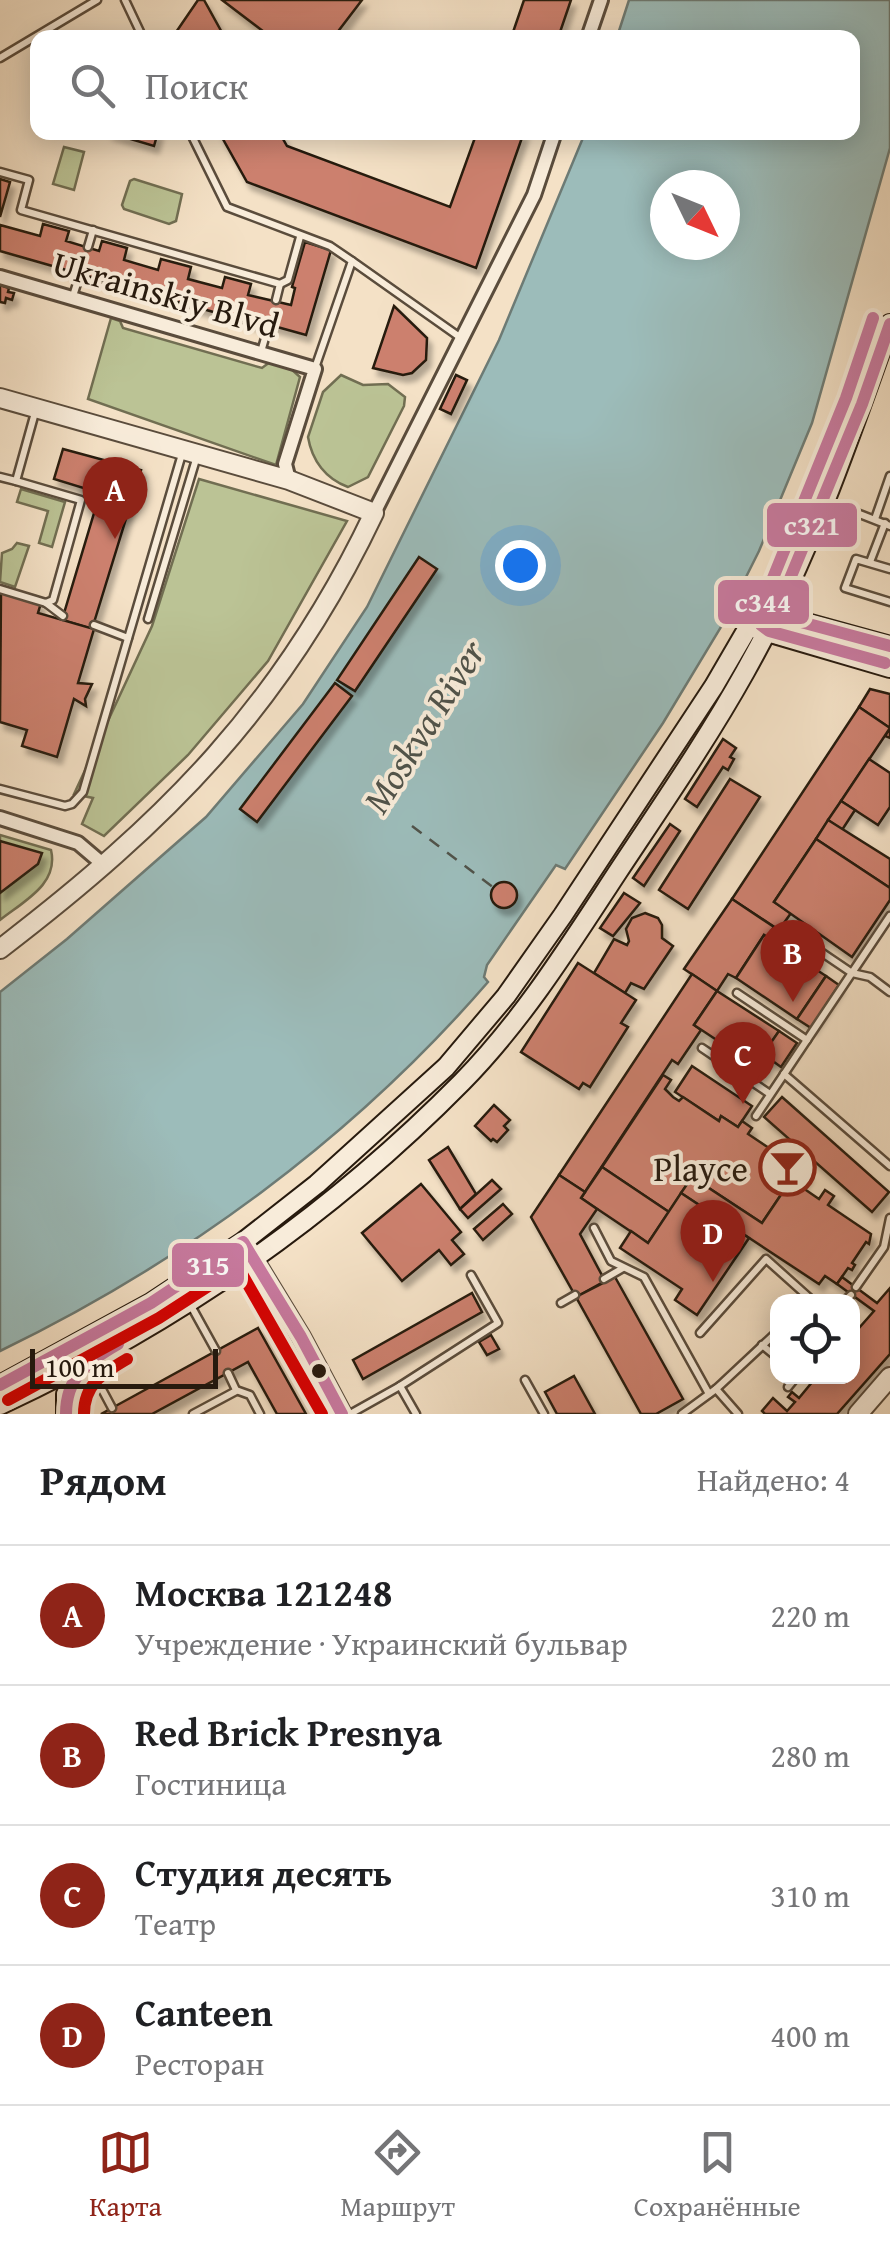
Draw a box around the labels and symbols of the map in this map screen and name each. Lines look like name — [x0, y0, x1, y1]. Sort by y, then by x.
north arrow — [650, 170, 740, 260]
street label: Ukrainskiy Blvd — [47, 237, 285, 351]
pin: A — [82, 456, 148, 539]
line badge: с321 — [765, 501, 859, 549]
text: с321 — [784, 504, 840, 545]
your location — [495, 540, 546, 591]
line badge: с344 — [716, 578, 811, 626]
text: с344 — [735, 581, 791, 622]
water label: Moskva River — [348, 627, 499, 823]
pin: B — [760, 920, 826, 1002]
pin: C — [710, 1022, 776, 1104]
bar icon: Playce — [757, 1138, 817, 1198]
place label: Playce — [653, 1143, 748, 1194]
pin: D — [680, 1200, 746, 1282]
line badge: 315 — [170, 1241, 246, 1289]
text: 315 — [186, 1244, 230, 1285]
scale bar — [30, 1344, 218, 1388]
unlabelled marker — [309, 1361, 329, 1381]

